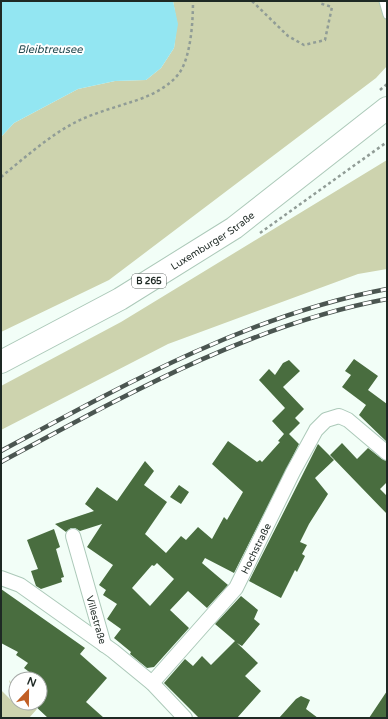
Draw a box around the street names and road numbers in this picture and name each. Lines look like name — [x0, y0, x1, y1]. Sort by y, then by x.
street label: Luxemburger Straße — [169, 209, 257, 273]
road number: B 265 — [132, 274, 166, 288]
street label: Hochstraße — [239, 521, 274, 576]
street label: Villestraße — [83, 594, 109, 646]

